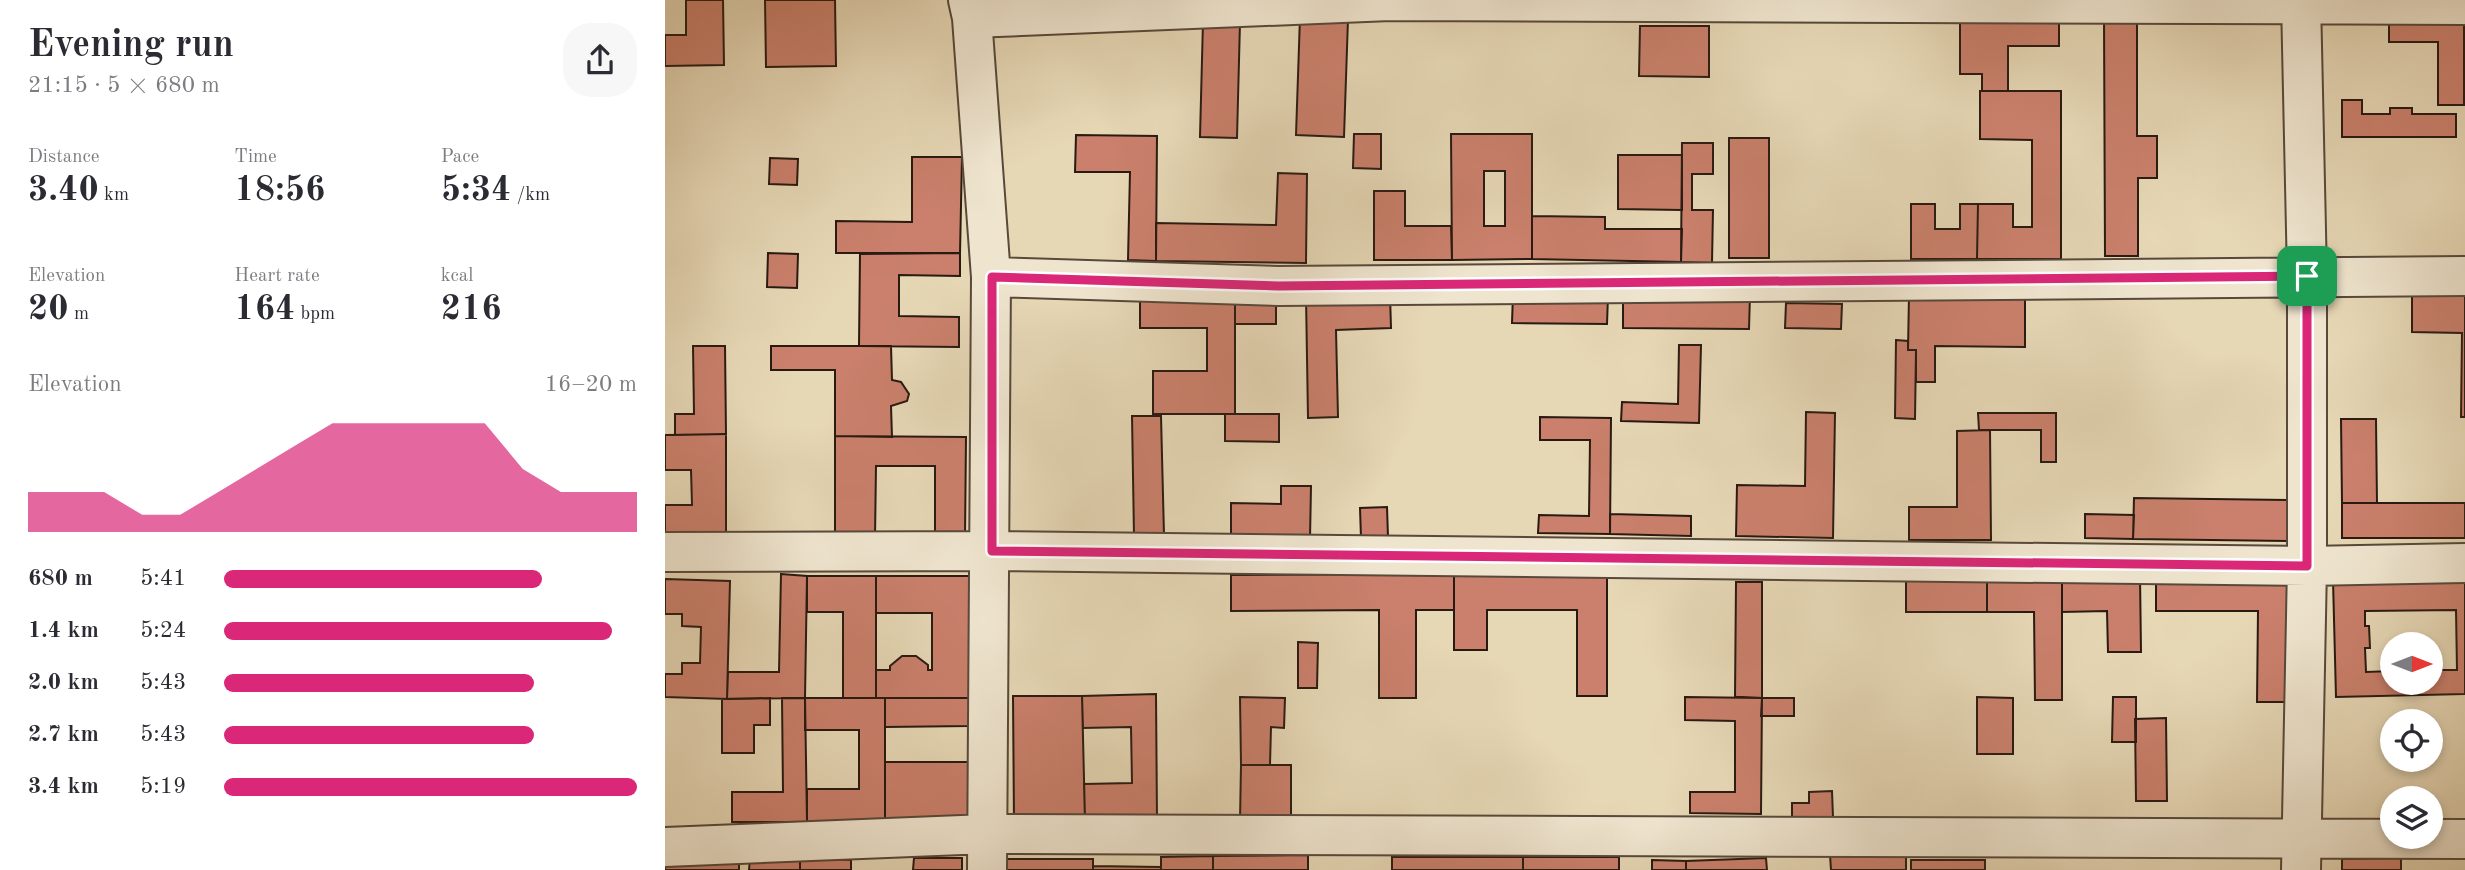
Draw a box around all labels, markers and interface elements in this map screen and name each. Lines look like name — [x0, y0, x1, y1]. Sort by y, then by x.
button: share — [563, 23, 637, 97]
text: Evening run — [28, 27, 234, 65]
text: 21:15 · 5 × 680 m — [28, 74, 220, 97]
text: Distance — [28, 148, 100, 167]
text: Time — [234, 148, 277, 167]
text: Pace — [441, 148, 479, 167]
text: 3.40 — [28, 173, 99, 208]
text: 18:56 — [234, 173, 325, 208]
text: 5:34 — [441, 173, 511, 208]
text: km — [99, 186, 129, 205]
text: /km — [511, 186, 550, 205]
pin — [2277, 246, 2337, 306]
icon: arrive — [2288, 257, 2326, 295]
text: Elevation — [28, 267, 105, 286]
text: Heart rate — [234, 267, 320, 286]
text: kcal — [441, 267, 473, 286]
text: 20 — [28, 292, 69, 327]
text: 164 — [234, 292, 295, 327]
text: 216 — [441, 292, 502, 327]
text: m — [69, 305, 89, 324]
text: bpm — [295, 305, 335, 324]
text: Elevation — [28, 373, 122, 396]
text: 16–20 m — [545, 373, 637, 396]
text: 680 m — [28, 567, 93, 590]
text: 5:41 — [140, 567, 186, 590]
text: 1.4 km — [28, 619, 99, 642]
text: 5:24 — [140, 619, 186, 642]
north arrow — [2380, 632, 2443, 695]
map controls — [2380, 632, 2443, 849]
text: 2.0 km — [28, 671, 99, 694]
text: 5:43 — [140, 671, 186, 694]
button: locate — [2380, 709, 2443, 772]
text: 2.7 km — [28, 723, 99, 746]
text: 5:43 — [140, 723, 186, 746]
text: 3.4 km — [28, 775, 99, 798]
text: 5:19 — [140, 775, 186, 798]
button: layers — [2380, 786, 2443, 849]

